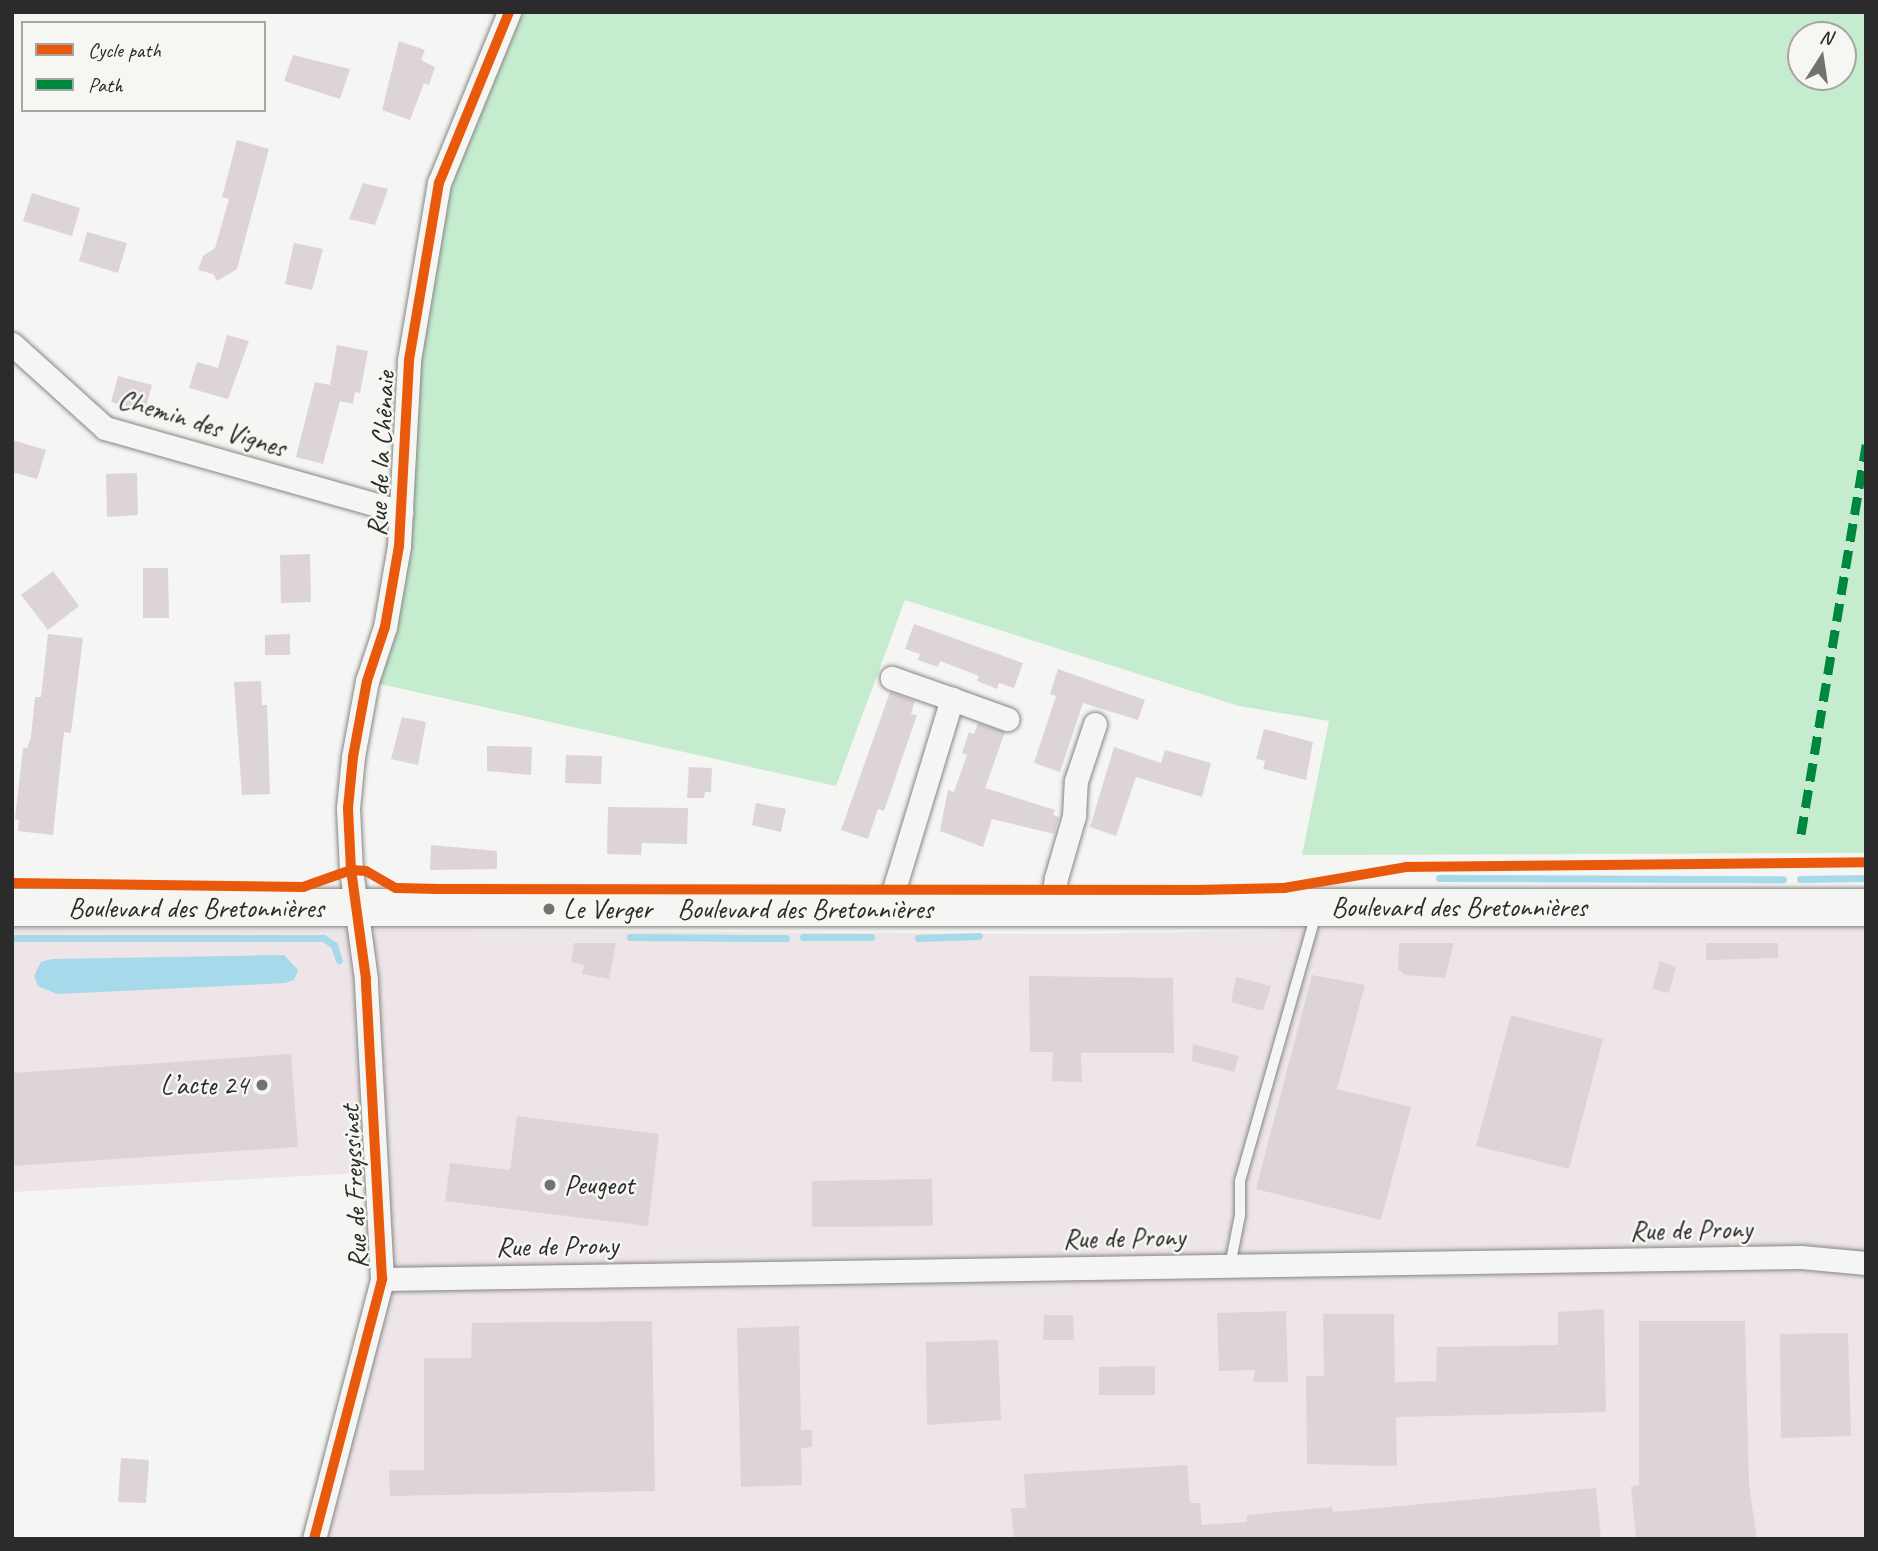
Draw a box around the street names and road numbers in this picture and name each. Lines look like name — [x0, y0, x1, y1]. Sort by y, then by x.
street label: Rue de la Chênaie — [360, 370, 402, 538]
street label: Chemin des Vignes — [114, 382, 290, 464]
street label: Boulevard des Bretonnières — [1331, 890, 1587, 924]
street label: Boulevard des Bretonnières — [68, 891, 324, 925]
street label: Boulevard des Bretonnières — [677, 892, 933, 926]
street label: Rue de Freyssinet — [333, 1104, 375, 1270]
street label: Rue de Prony — [1630, 1212, 1752, 1248]
street label: Rue de Prony — [1063, 1220, 1185, 1256]
street label: Rue de Prony — [496, 1228, 618, 1264]

